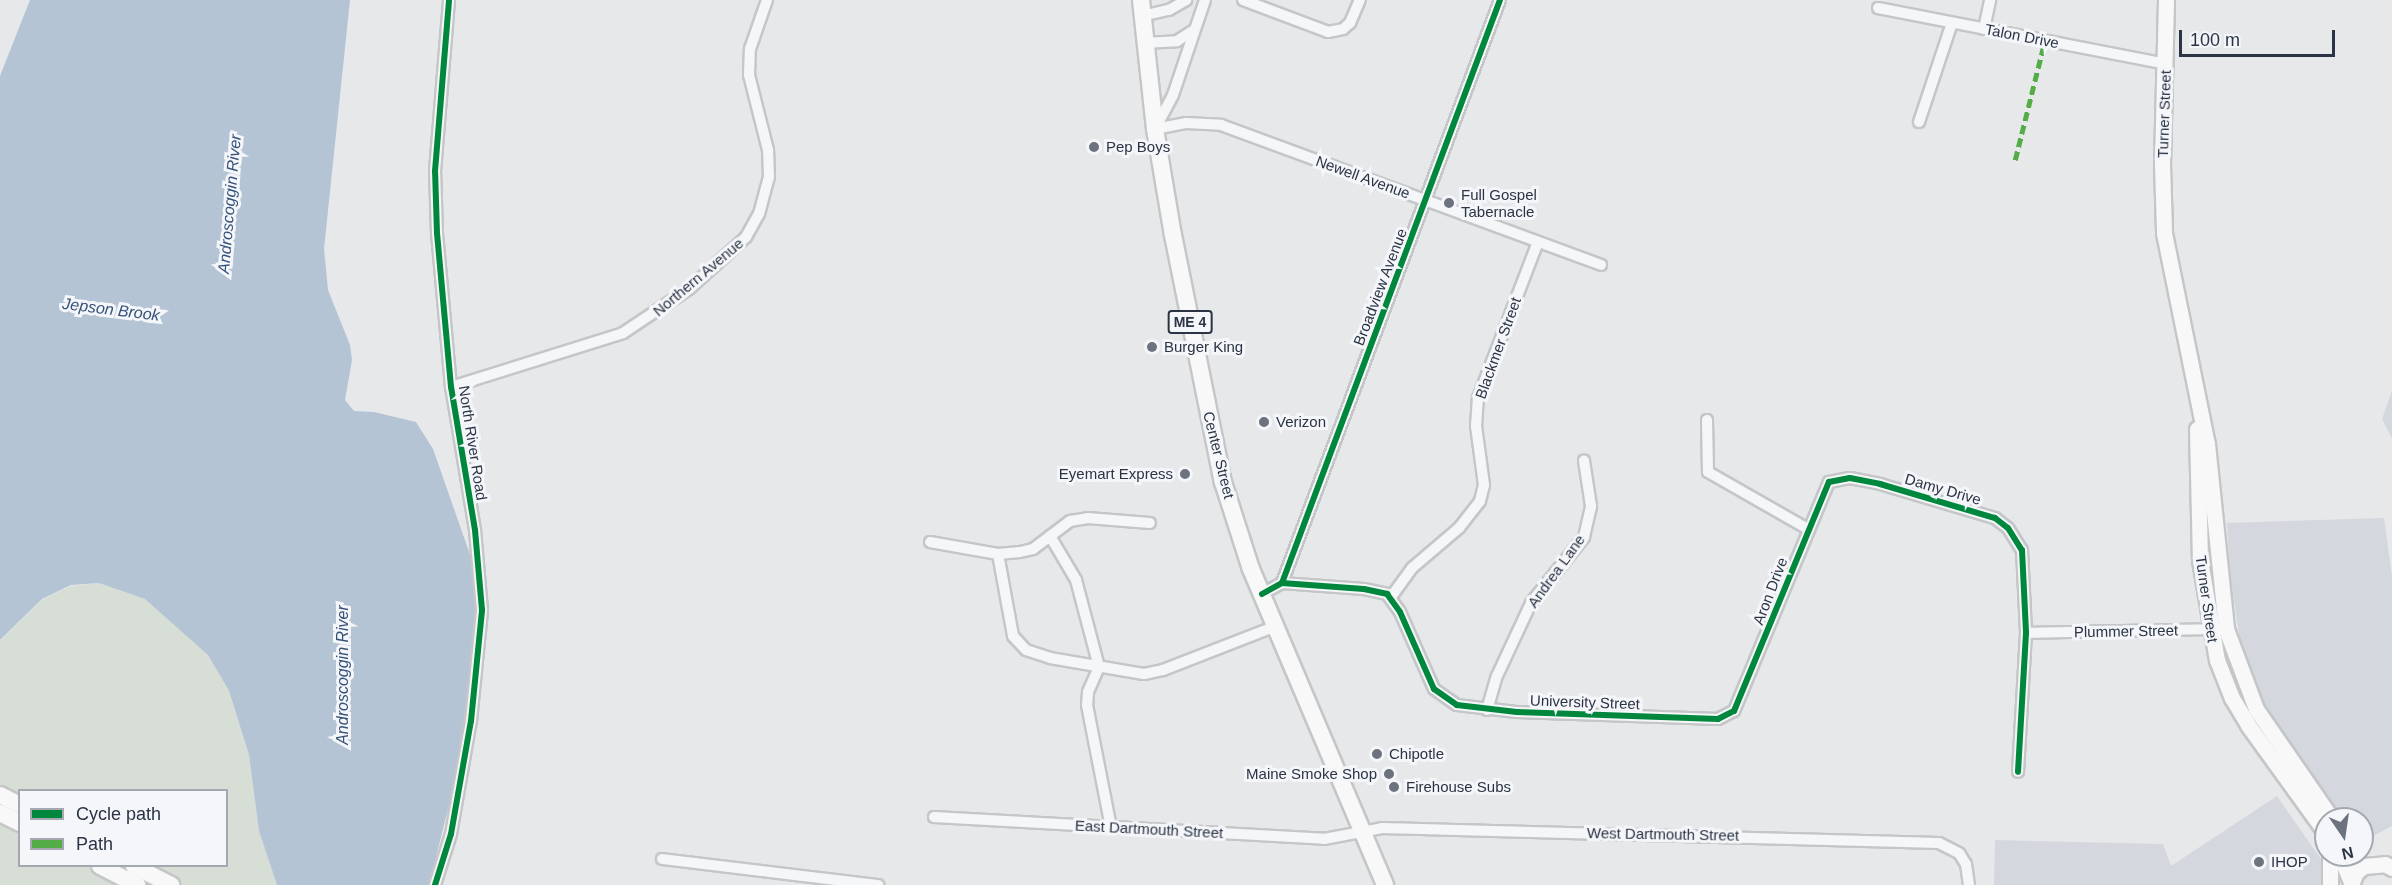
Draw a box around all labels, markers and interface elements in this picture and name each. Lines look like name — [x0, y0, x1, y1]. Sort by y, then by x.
scale bar — [2182, 18, 2338, 56]
street label: Talon Drive — [1983, 20, 2061, 52]
text: 100 m — [2190, 30, 2240, 50]
street label: Turner Street — [2153, 70, 2175, 158]
water label: Androscoggin River — [214, 134, 246, 274]
place label: Pep Boys — [1106, 138, 1170, 156]
marker: Pep Boys — [1087, 140, 1101, 154]
street label: Newell Avenue — [1313, 151, 1413, 203]
place label: Full Gospel Tabernacle — [1461, 185, 1537, 220]
marker: Full Gospel Tabernacle — [1442, 196, 1456, 210]
street label: Broadview Avenue — [1349, 226, 1411, 348]
street label: Northern Avenue — [649, 234, 747, 320]
water label: Jepson Brook — [61, 295, 161, 325]
street label: Blackmer Street — [1471, 295, 1525, 401]
road number: ME 4 — [1168, 311, 1212, 333]
place label: Burger King — [1164, 338, 1243, 356]
marker: Burger King — [1145, 340, 1159, 354]
street label: North River Road — [455, 384, 491, 502]
street label: Center Street — [1199, 410, 1239, 500]
place label: Verizon — [1276, 413, 1326, 431]
marker: Verizon — [1257, 415, 1271, 429]
place label: Eyemart Express — [1059, 465, 1173, 483]
marker: Eyemart Express — [1178, 467, 1192, 481]
street label: Damy Drive — [1903, 470, 1983, 508]
street label: Andrea Lane — [1523, 531, 1589, 611]
street label: Turner Street — [2192, 554, 2222, 644]
street label: Aron Drive — [1749, 555, 1791, 627]
water label: Androscoggin River — [333, 605, 353, 745]
street label: Plummer Street — [2074, 621, 2178, 641]
street label: University Street — [1530, 691, 1640, 713]
place label: Chipotle — [1389, 745, 1444, 763]
marker: Chipotle — [1370, 747, 1384, 761]
place label: Maine Smoke Shop — [1246, 765, 1377, 783]
marker: Maine Smoke Shop — [1382, 767, 1396, 781]
place label: Firehouse Subs — [1406, 778, 1511, 796]
marker: Firehouse Subs — [1387, 780, 1401, 794]
legend — [18, 789, 228, 867]
text: Cycle path — [76, 804, 161, 824]
north arrow — [2314, 807, 2374, 867]
street label: East Dartmouth Street — [1074, 816, 1224, 842]
street label: West Dartmouth Street — [1587, 824, 1739, 844]
text: Path — [76, 834, 113, 854]
text: N — [2340, 843, 2355, 863]
place label: IHOP — [2271, 853, 2308, 871]
marker: IHOP — [2252, 855, 2266, 869]

